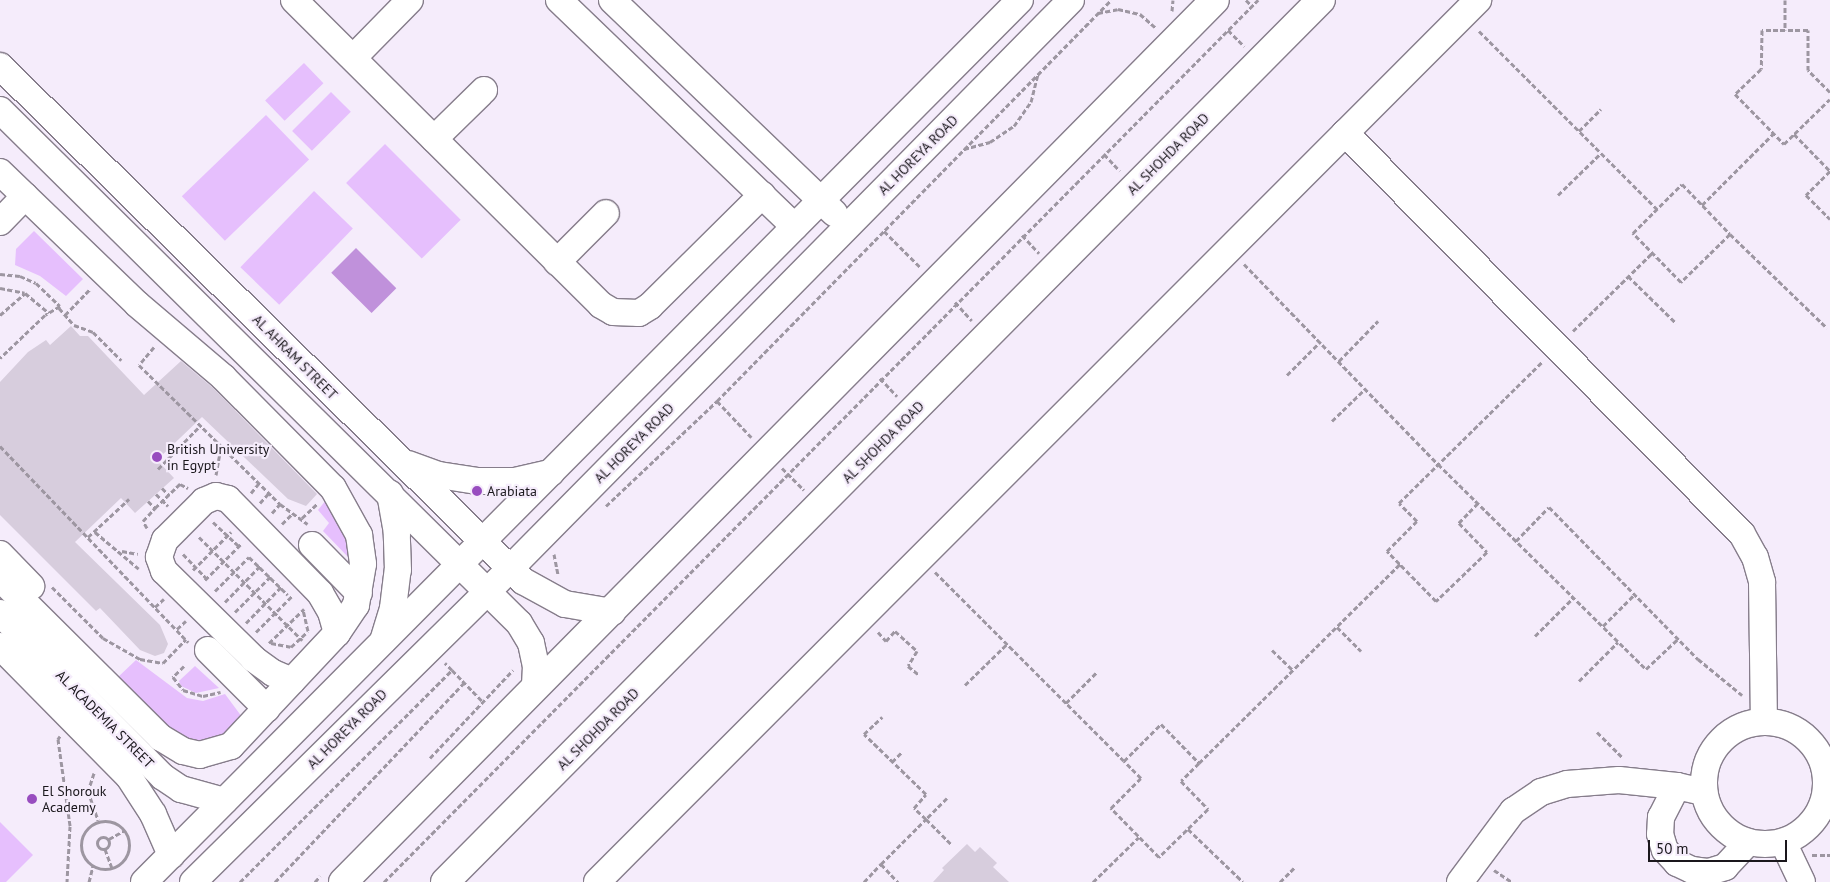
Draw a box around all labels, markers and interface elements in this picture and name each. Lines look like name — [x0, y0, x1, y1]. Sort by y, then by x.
street label: AL SHOHDA ROAD — [1123, 109, 1213, 199]
street label: AL HOREYA ROAD — [874, 111, 962, 199]
street label: AL AHRAM STREET — [249, 311, 341, 403]
street label: AL SHOHDA ROAD — [838, 397, 928, 487]
street label: AL HOREYA ROAD — [590, 399, 678, 487]
place label: British University in Egypt — [167, 441, 269, 474]
marker: British University in Egypt — [151, 451, 163, 463]
place label: Arabiata — [487, 483, 537, 499]
marker: Arabiata — [471, 485, 483, 497]
street label: AL ACADEMIA STREET — [52, 666, 158, 772]
street label: AL SHOHDA ROAD — [553, 684, 643, 774]
street label: AL HOREYA ROAD — [303, 685, 391, 773]
place label: El Shorouk Academy — [42, 783, 106, 816]
marker: El Shorouk Academy — [26, 793, 38, 805]
scale bar — [1650, 830, 1789, 862]
text: 50 m — [1656, 839, 1689, 858]

